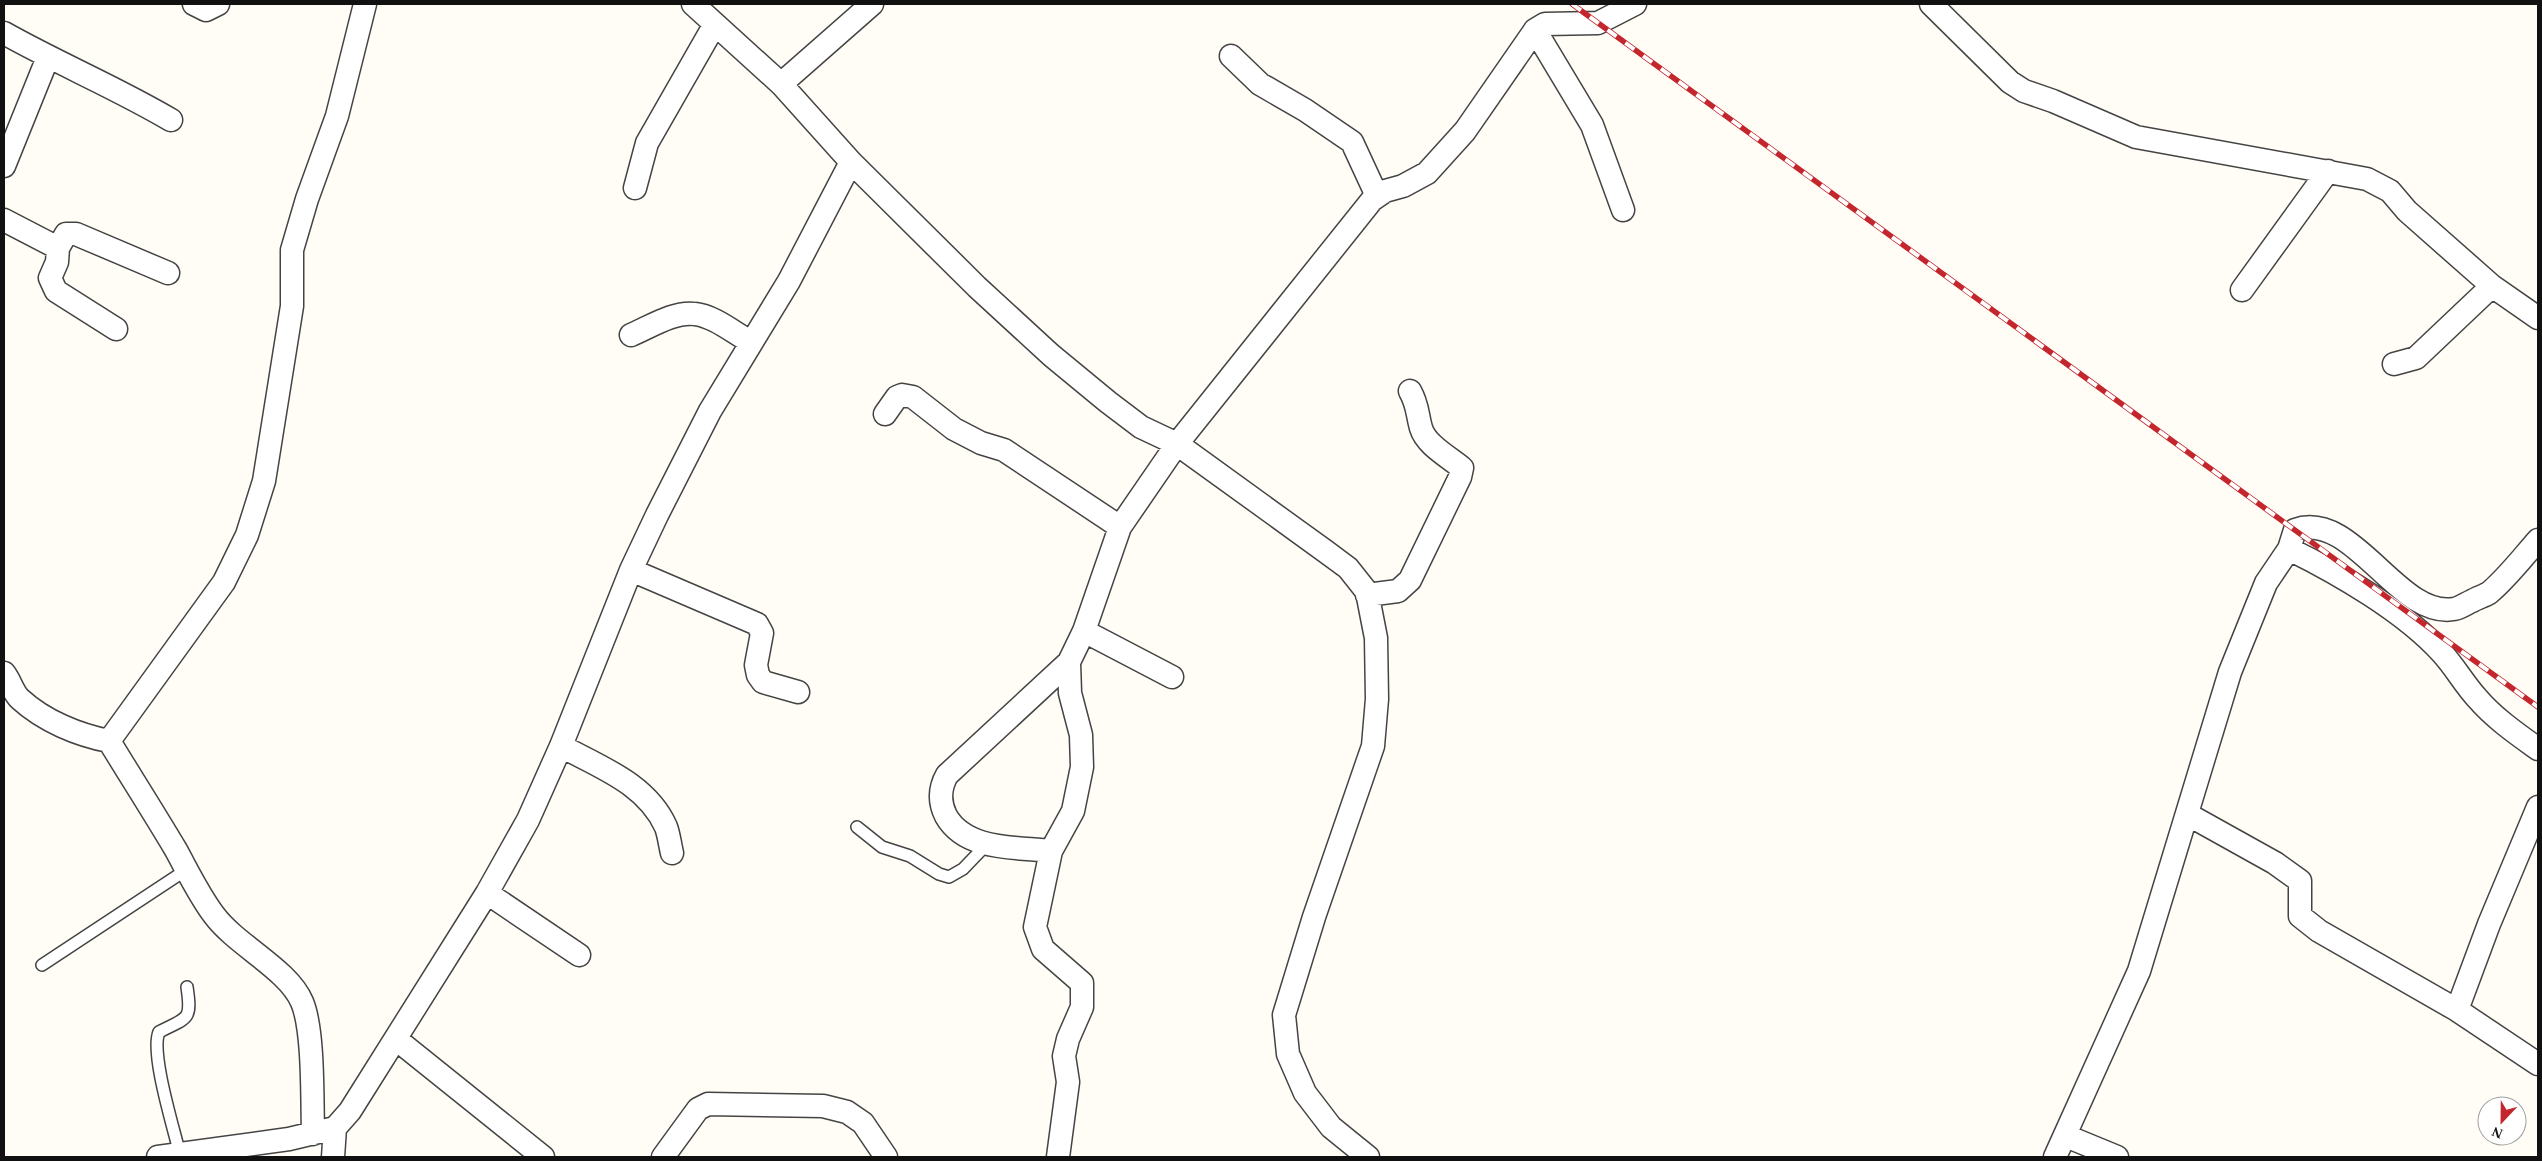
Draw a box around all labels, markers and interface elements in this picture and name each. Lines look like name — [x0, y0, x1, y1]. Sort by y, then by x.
north arrow — [2477, 1096, 2527, 1146]
text: N — [2490, 1124, 2505, 1141]

